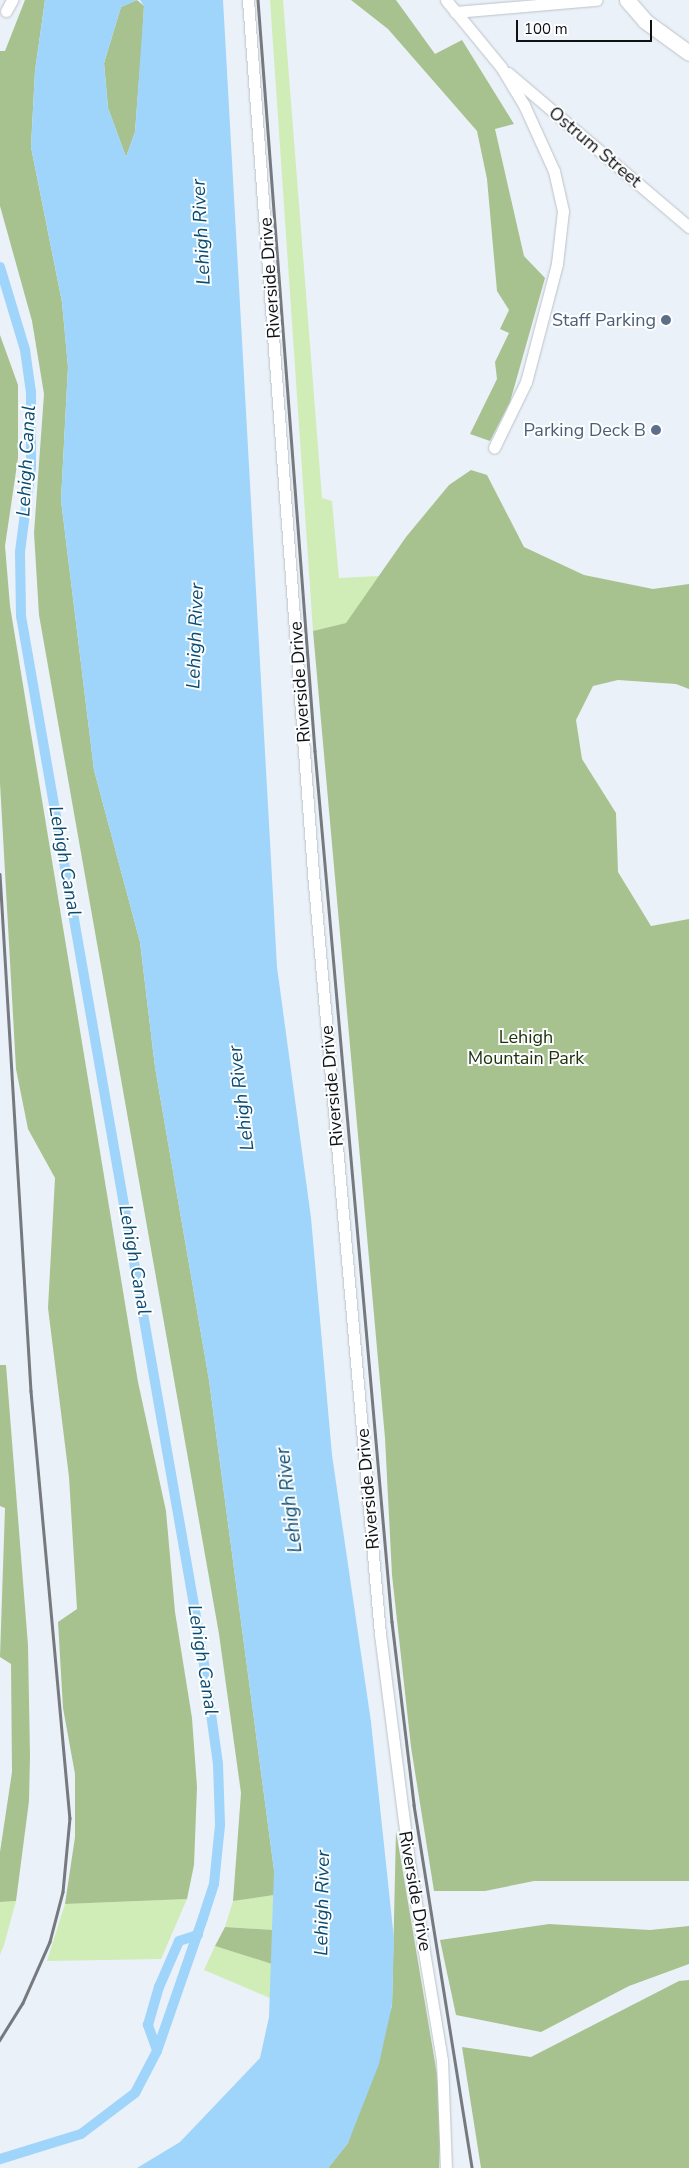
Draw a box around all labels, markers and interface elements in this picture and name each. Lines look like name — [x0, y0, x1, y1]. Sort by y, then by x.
scale bar — [519, 10, 655, 42]
text: 100 m — [524, 19, 568, 39]
street label: Ostrum Street — [544, 102, 646, 192]
water label: Lehigh River — [188, 178, 216, 286]
street label: Riverside Drive — [255, 217, 285, 339]
place label: Staff Parking — [552, 309, 656, 331]
marker: Staff Parking — [660, 314, 672, 326]
water label: Lehigh Canal — [13, 405, 41, 517]
place label: Parking Deck B — [523, 419, 646, 441]
marker: Parking Deck B — [650, 424, 662, 436]
water label: Lehigh River — [183, 583, 209, 689]
street label: Riverside Drive — [285, 621, 315, 743]
water label: Lehigh Canal — [43, 804, 85, 918]
street label: Riverside Drive — [316, 1025, 348, 1147]
park label: Lehigh Mountain Park — [468, 1027, 584, 1070]
water label: Lehigh River — [224, 1044, 260, 1152]
water label: Lehigh Canal — [113, 1203, 155, 1317]
street label: Riverside Drive — [352, 1428, 384, 1550]
water label: Lehigh River — [272, 1446, 308, 1554]
water label: Lehigh Canal — [182, 1603, 222, 1717]
street label: Riverside Drive — [394, 1829, 436, 1953]
water label: Lehigh River — [311, 1850, 335, 1956]

